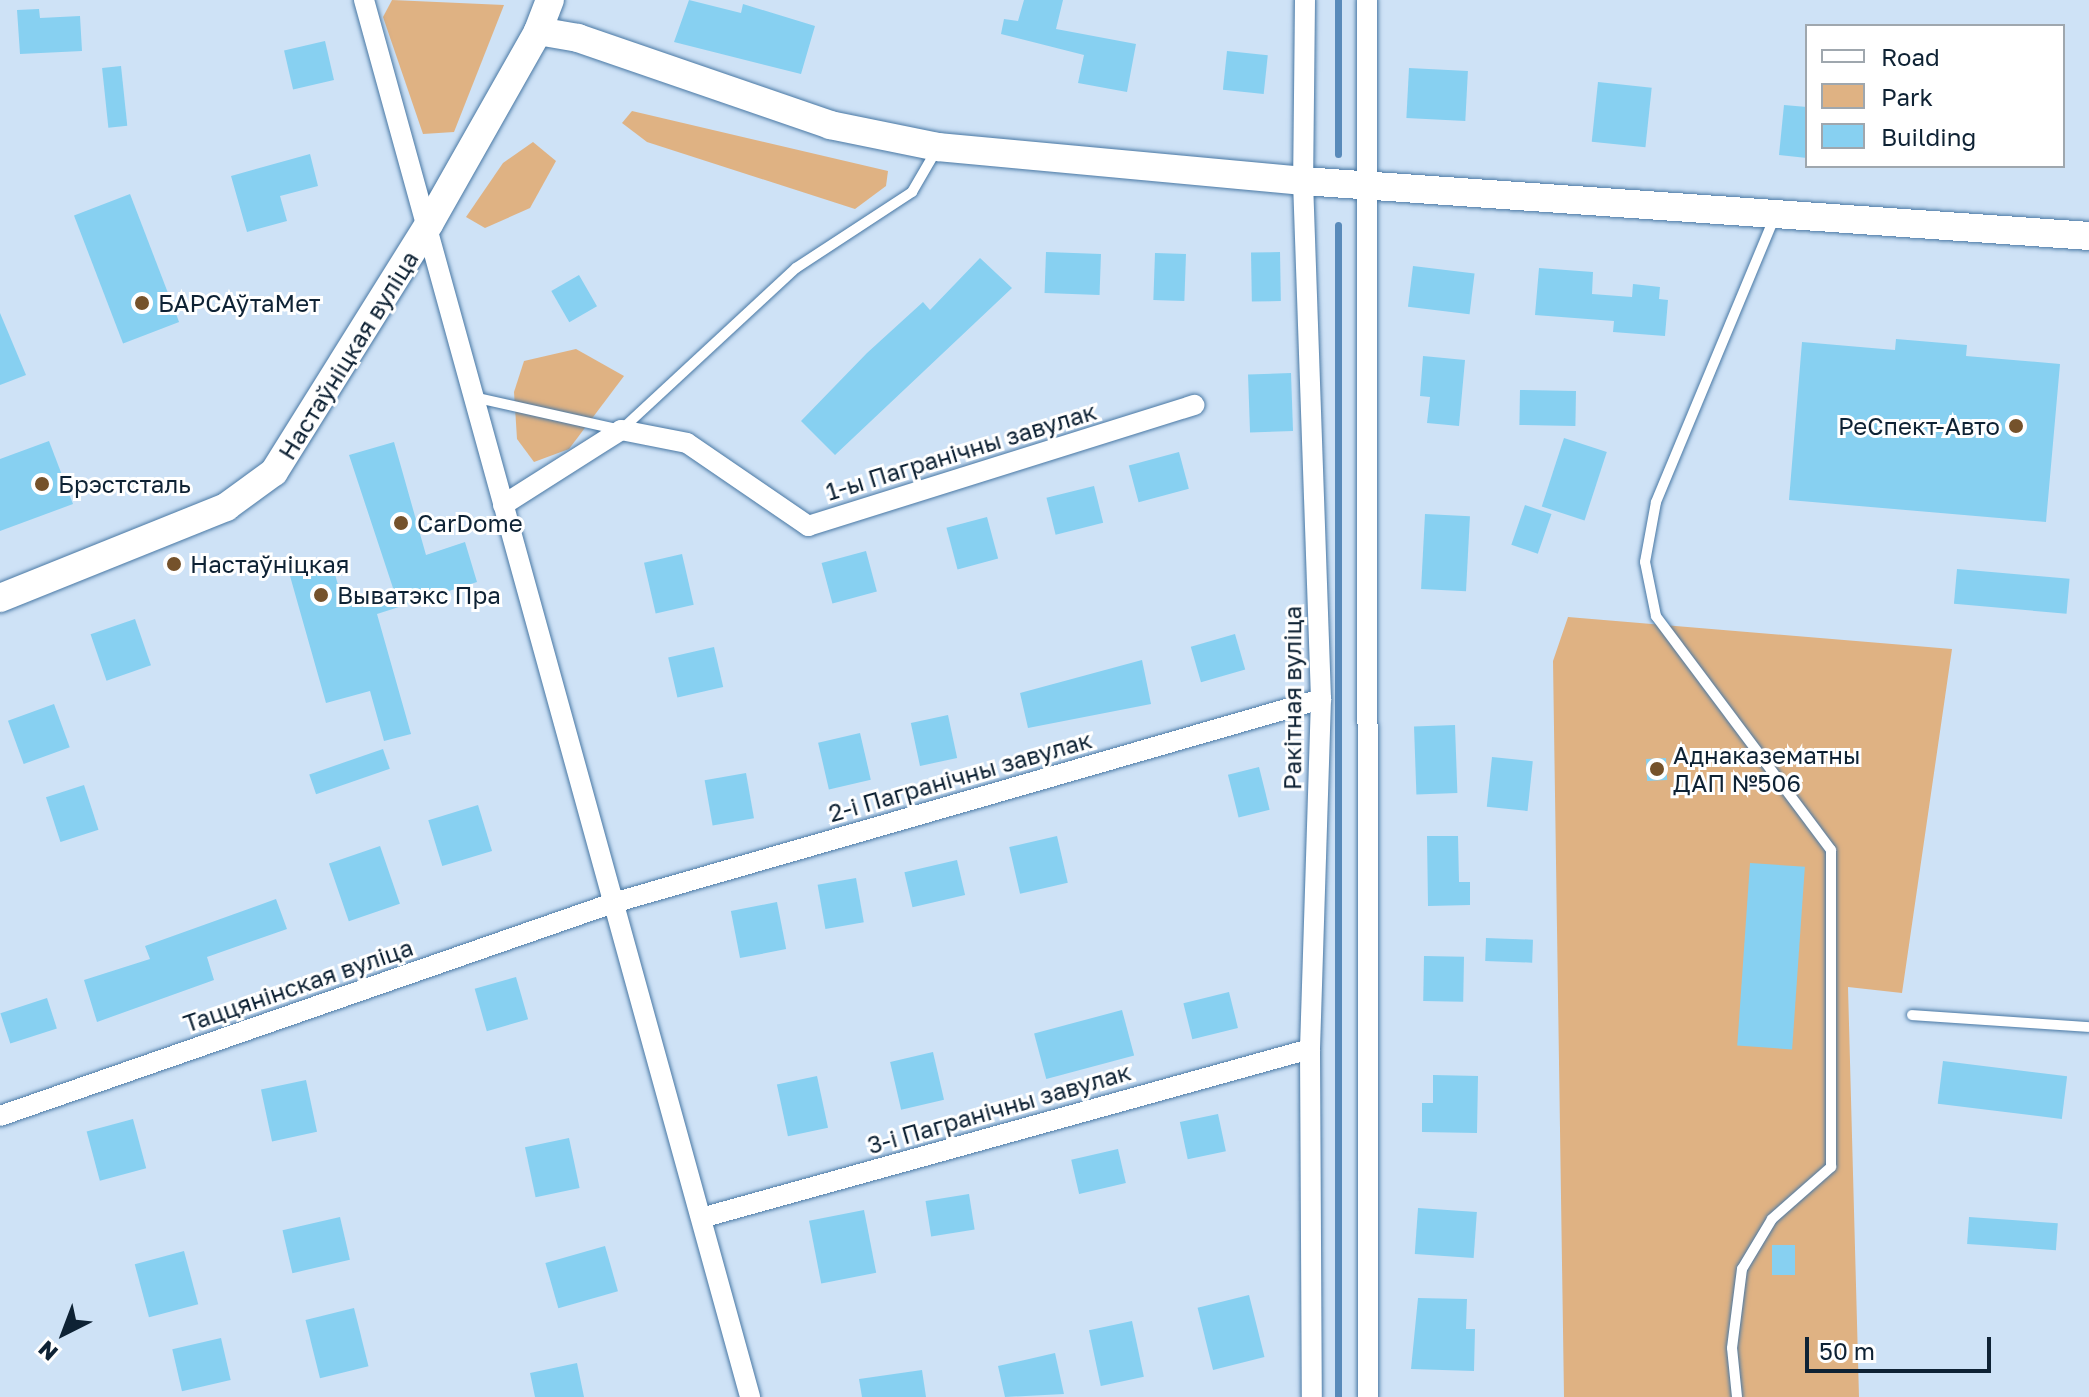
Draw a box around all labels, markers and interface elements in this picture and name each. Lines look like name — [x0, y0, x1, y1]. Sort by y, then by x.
legend — [1805, 24, 2065, 168]
text: Road — [1881, 42, 1940, 71]
text: Park — [1881, 82, 1933, 111]
text: Building — [1881, 122, 1976, 151]
street label: Настаўніцкая вуліца — [272, 245, 424, 465]
place label: БАРСАўтаМет — [158, 289, 321, 317]
marker: БАРСАўтаМет — [133, 294, 151, 312]
street label: 1-ы Пагранічны завулак — [822, 396, 1100, 506]
place label: РеСпект-Авто — [1838, 412, 2000, 440]
marker: РеСпект-Авто — [2007, 417, 2025, 435]
place label: Брэстсталь — [58, 470, 191, 498]
marker: Брэстсталь — [33, 475, 51, 493]
place label: CarDome — [417, 509, 523, 537]
marker: CarDome — [392, 514, 410, 532]
place label: Настаўніцкая — [190, 550, 349, 578]
marker: Настаўніцкая — [165, 555, 183, 573]
place label: Выватэкс Пра — [337, 581, 501, 609]
marker: Выватэкс Пра — [312, 586, 330, 604]
street label: Ракітная вуліца — [1278, 606, 1306, 790]
street label: 2-і Пагранічны завулак — [825, 725, 1095, 827]
place label: Аднаказематны ДАП №506 — [1673, 741, 1860, 797]
marker: Аднаказематны ДАП №506 — [1648, 760, 1666, 778]
street label: Таццянінская вуліца — [179, 932, 417, 1038]
street label: 3-і Пагранічны завулак — [864, 1057, 1134, 1159]
north arrow — [24, 1293, 104, 1373]
scale bar — [1809, 1321, 1995, 1371]
text: N — [32, 1336, 63, 1367]
text: 50 m — [1819, 1336, 1875, 1365]

